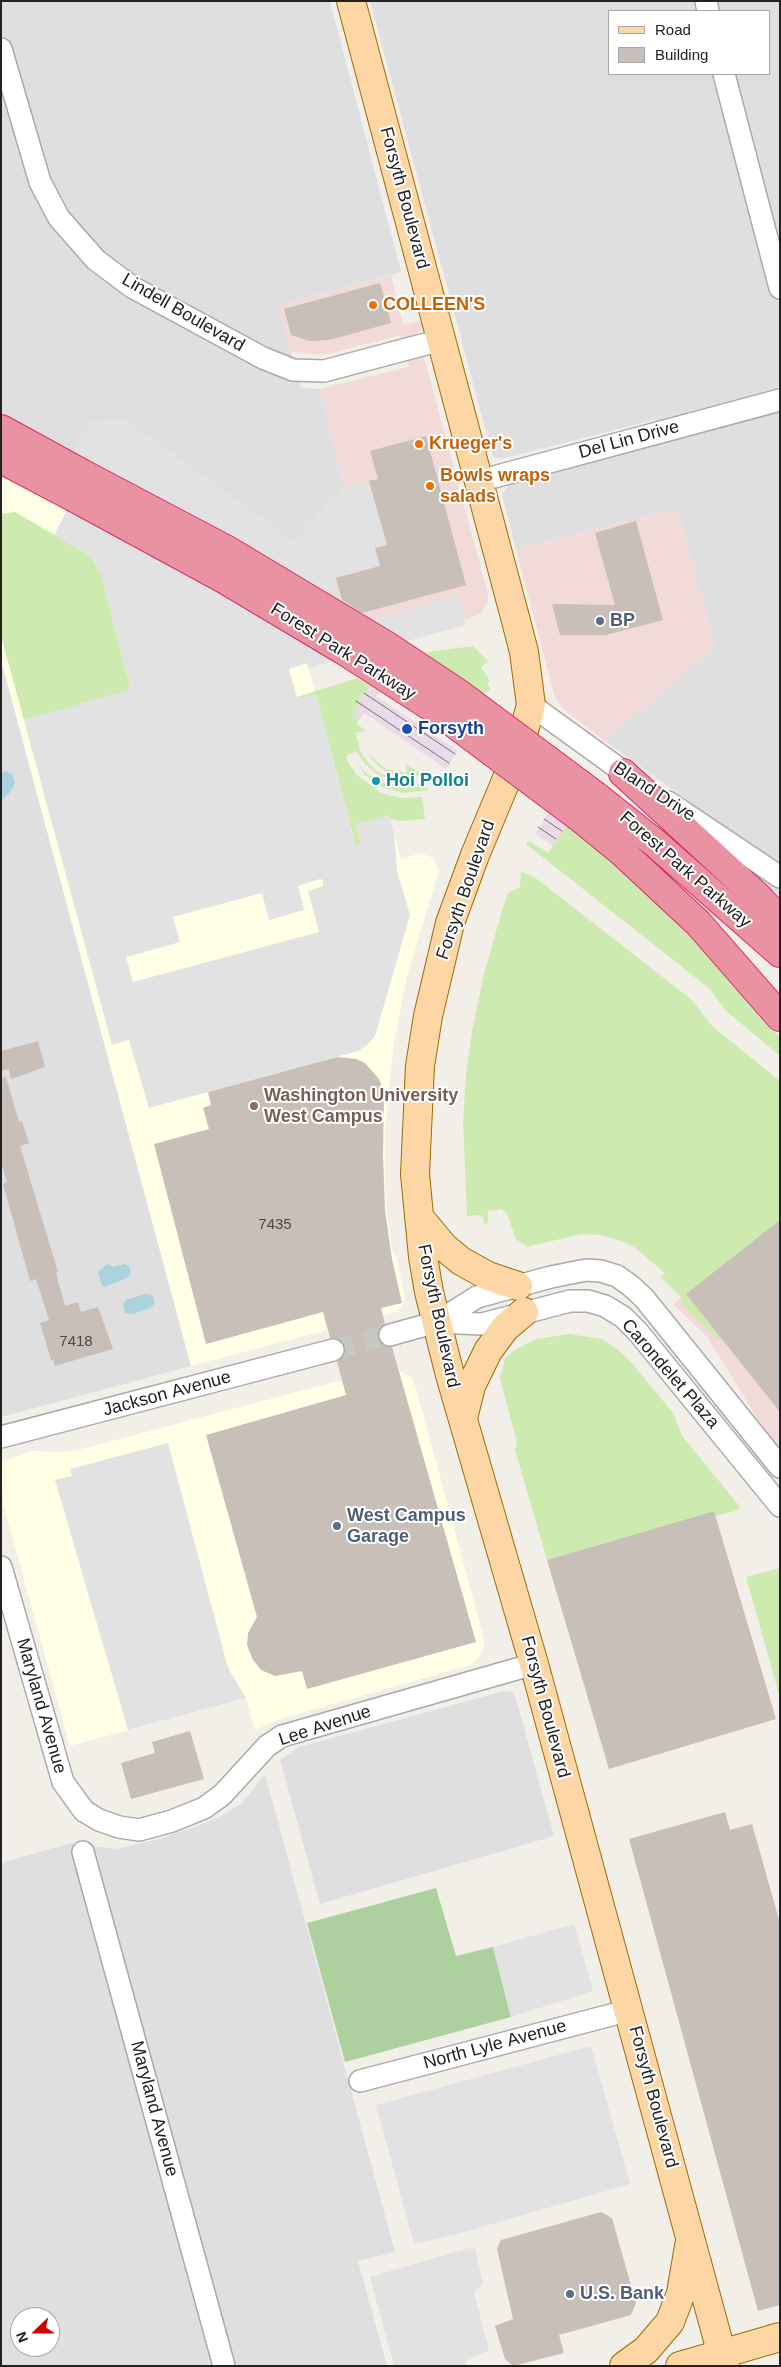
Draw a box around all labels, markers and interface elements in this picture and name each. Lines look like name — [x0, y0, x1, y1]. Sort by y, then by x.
legend — [608, 10, 771, 75]
text: Road — [655, 21, 691, 38]
text: Building — [655, 46, 708, 63]
street label: Forsyth Boulevard — [375, 125, 433, 271]
street label: Lindell Boulevard — [118, 269, 248, 357]
place label: COLLEEN'S — [383, 294, 485, 316]
marker: COLLEEN'S — [367, 299, 379, 311]
street label: Del Lin Drive — [576, 416, 682, 464]
place label: Krueger's — [429, 433, 512, 455]
marker: Krueger's — [413, 438, 425, 450]
place label: Bowls wraps salads — [440, 465, 550, 508]
marker: Bowls wraps salads — [424, 480, 436, 492]
street label: Forest Park Parkway — [266, 599, 420, 705]
place label: BP — [610, 610, 635, 632]
marker: BP — [594, 615, 606, 627]
place label: Forsyth — [418, 718, 484, 740]
marker: Forsyth — [400, 722, 414, 736]
street label: Bland Drive — [609, 758, 699, 826]
place label: Hoi Polloi — [386, 770, 469, 792]
marker: Hoi Polloi — [370, 775, 382, 787]
street label: Forest Park Parkway — [615, 807, 755, 933]
street label: Forsyth Boulevard — [432, 817, 500, 963]
place label: Washington University West Campus — [264, 1085, 458, 1128]
marker: Washington University West Campus — [248, 1100, 260, 1112]
house number: 7435 — [258, 1216, 292, 1234]
street label: Forsyth Boulevard — [412, 1242, 464, 1390]
street label: Carondelet Plaza — [617, 1315, 723, 1433]
house number: 7418 — [59, 1333, 93, 1351]
street label: Jackson Avenue — [101, 1367, 233, 1421]
place label: West Campus Garage — [347, 1505, 466, 1548]
marker: West Campus Garage — [331, 1520, 343, 1532]
street label: Forsyth Boulevard — [516, 1634, 574, 1780]
street label: Maryland Avenue — [11, 1636, 71, 1776]
street label: Lee Avenue — [276, 1701, 374, 1751]
street label: North Lyle Avenue — [421, 2016, 569, 2074]
street label: Forsyth Boulevard — [624, 2024, 682, 2170]
street label: Maryland Avenue — [125, 2039, 183, 2179]
place label: U.S. Bank — [580, 2283, 664, 2305]
marker: U.S. Bank — [564, 2288, 576, 2300]
north arrow — [10, 2307, 60, 2357]
text: N — [13, 2330, 31, 2345]

